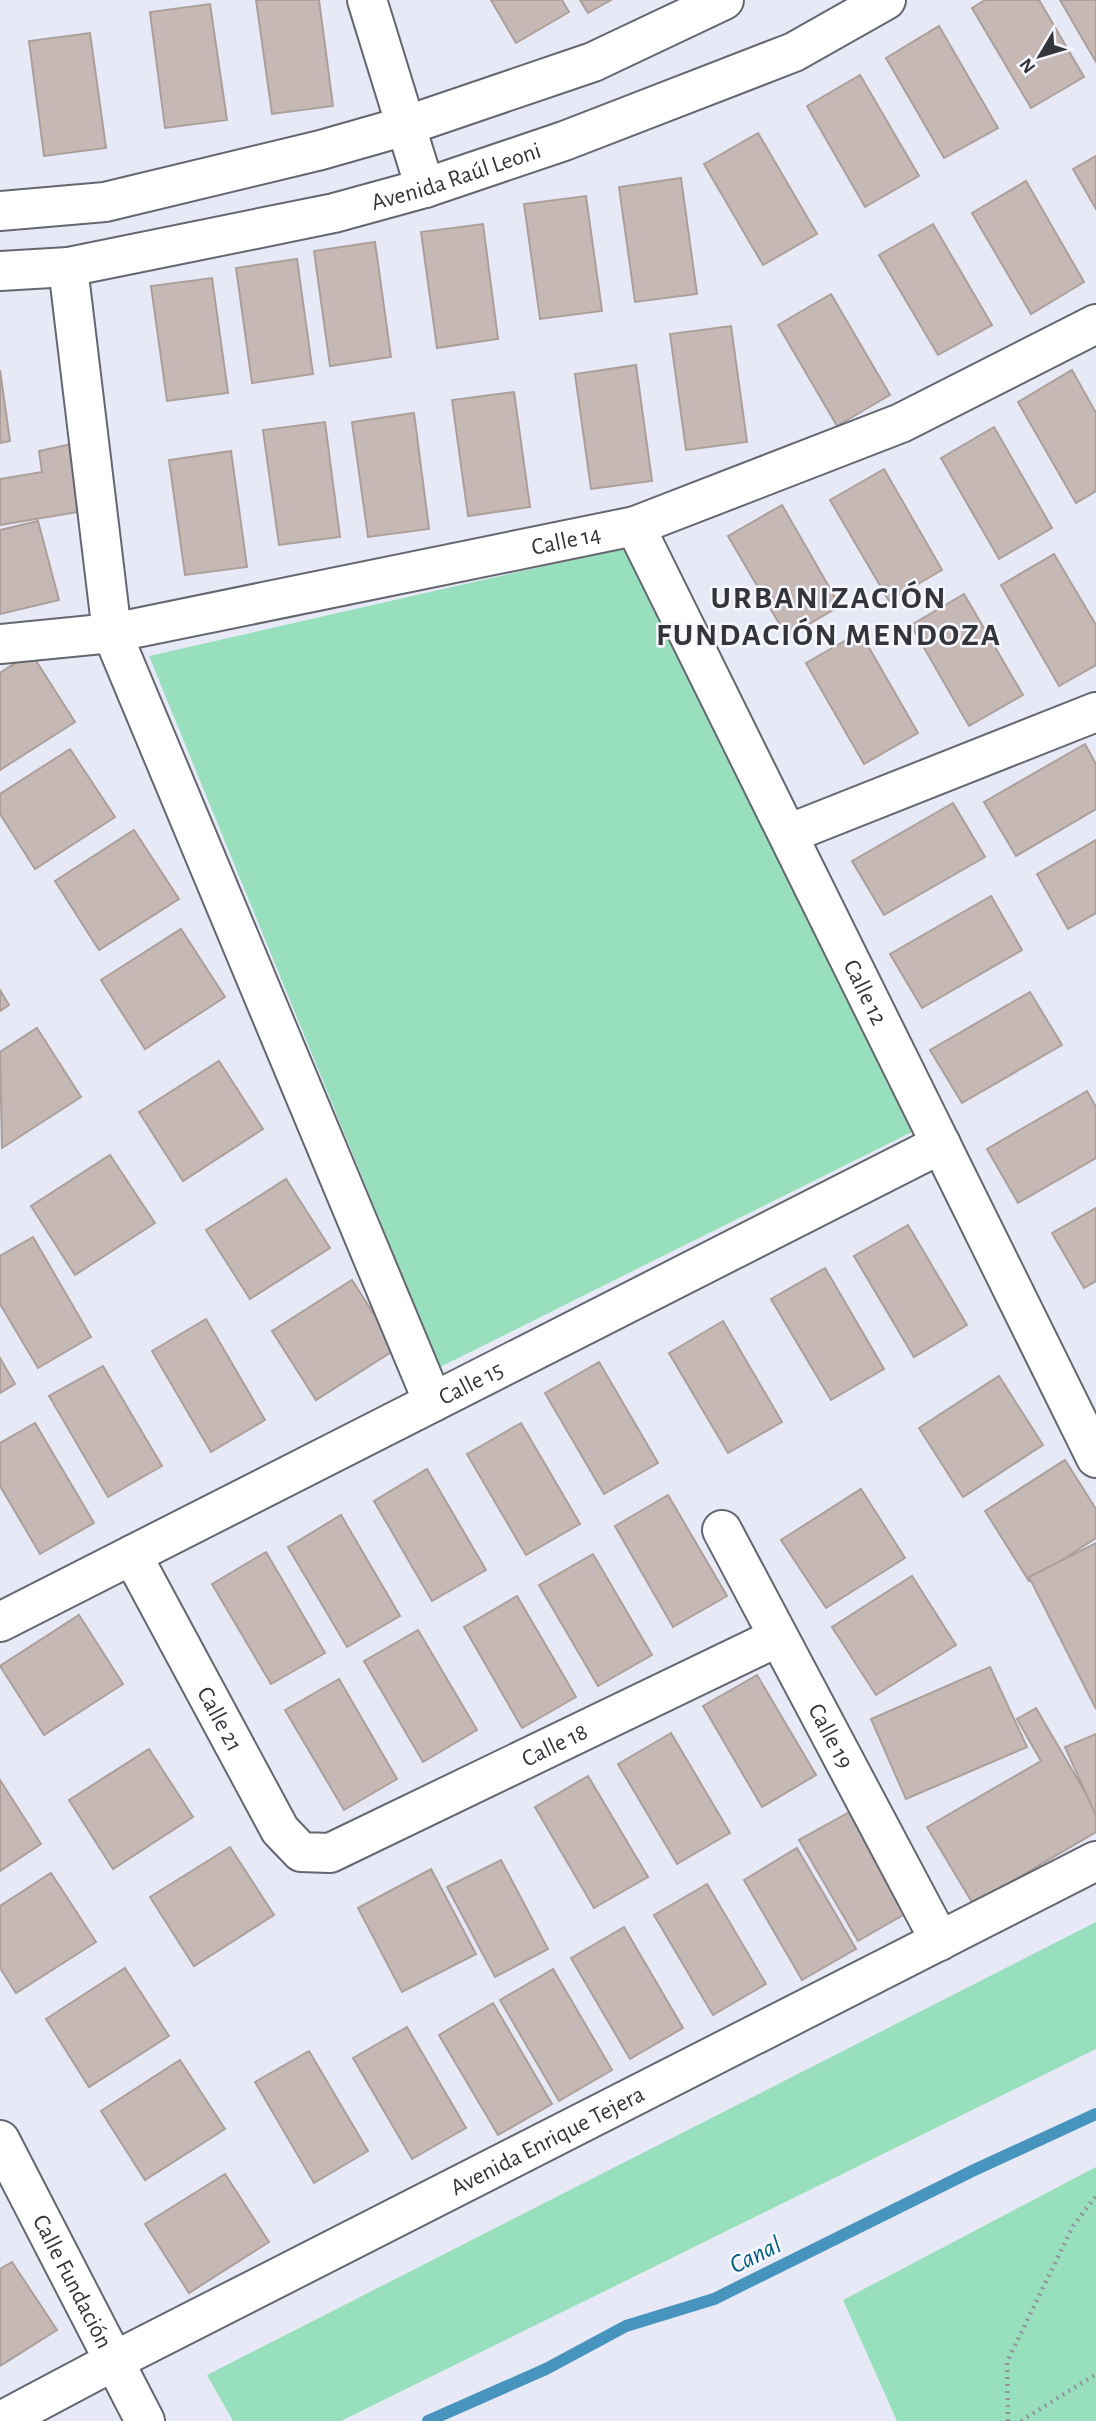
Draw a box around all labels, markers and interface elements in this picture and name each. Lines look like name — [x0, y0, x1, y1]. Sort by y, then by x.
north arrow — [1005, 21, 1075, 91]
text: N — [1016, 54, 1039, 77]
street label: Avenida Raúl Leoni — [369, 139, 544, 215]
street label: Calle 14 — [529, 522, 603, 560]
district label: URBANIZACIÓN FUNDACIÓN MENDOZA — [656, 580, 1002, 651]
street label: Calle 12 — [838, 956, 891, 1029]
street label: Calle 15 — [435, 1357, 507, 1410]
street label: Calle 21 — [192, 1683, 246, 1756]
street label: Calle 19 — [803, 1700, 857, 1773]
street label: Calle 18 — [518, 1720, 592, 1772]
street label: Avenida Enrique Tejera — [447, 2082, 648, 2201]
street label: Calle Fundación — [28, 2211, 116, 2352]
water label: Canal — [726, 2231, 785, 2278]

